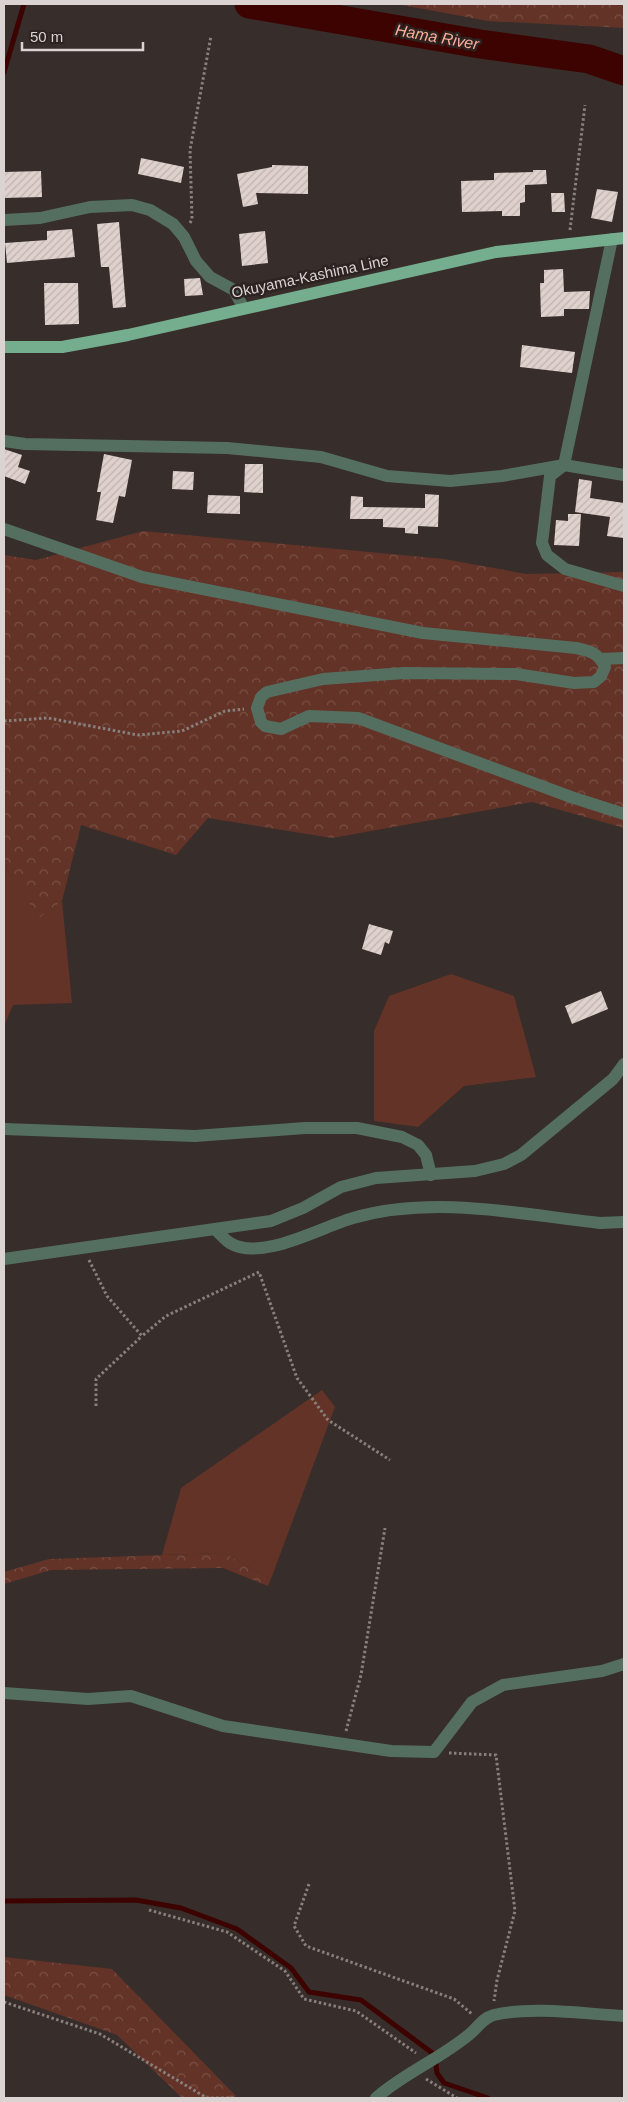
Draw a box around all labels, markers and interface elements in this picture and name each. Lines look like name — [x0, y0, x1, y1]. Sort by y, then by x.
scale bar — [22, 20, 144, 52]
water label: Hama River — [394, 21, 481, 53]
text: 50 m — [30, 28, 63, 45]
street label: Okuyama-Kashima Line — [230, 251, 390, 301]

